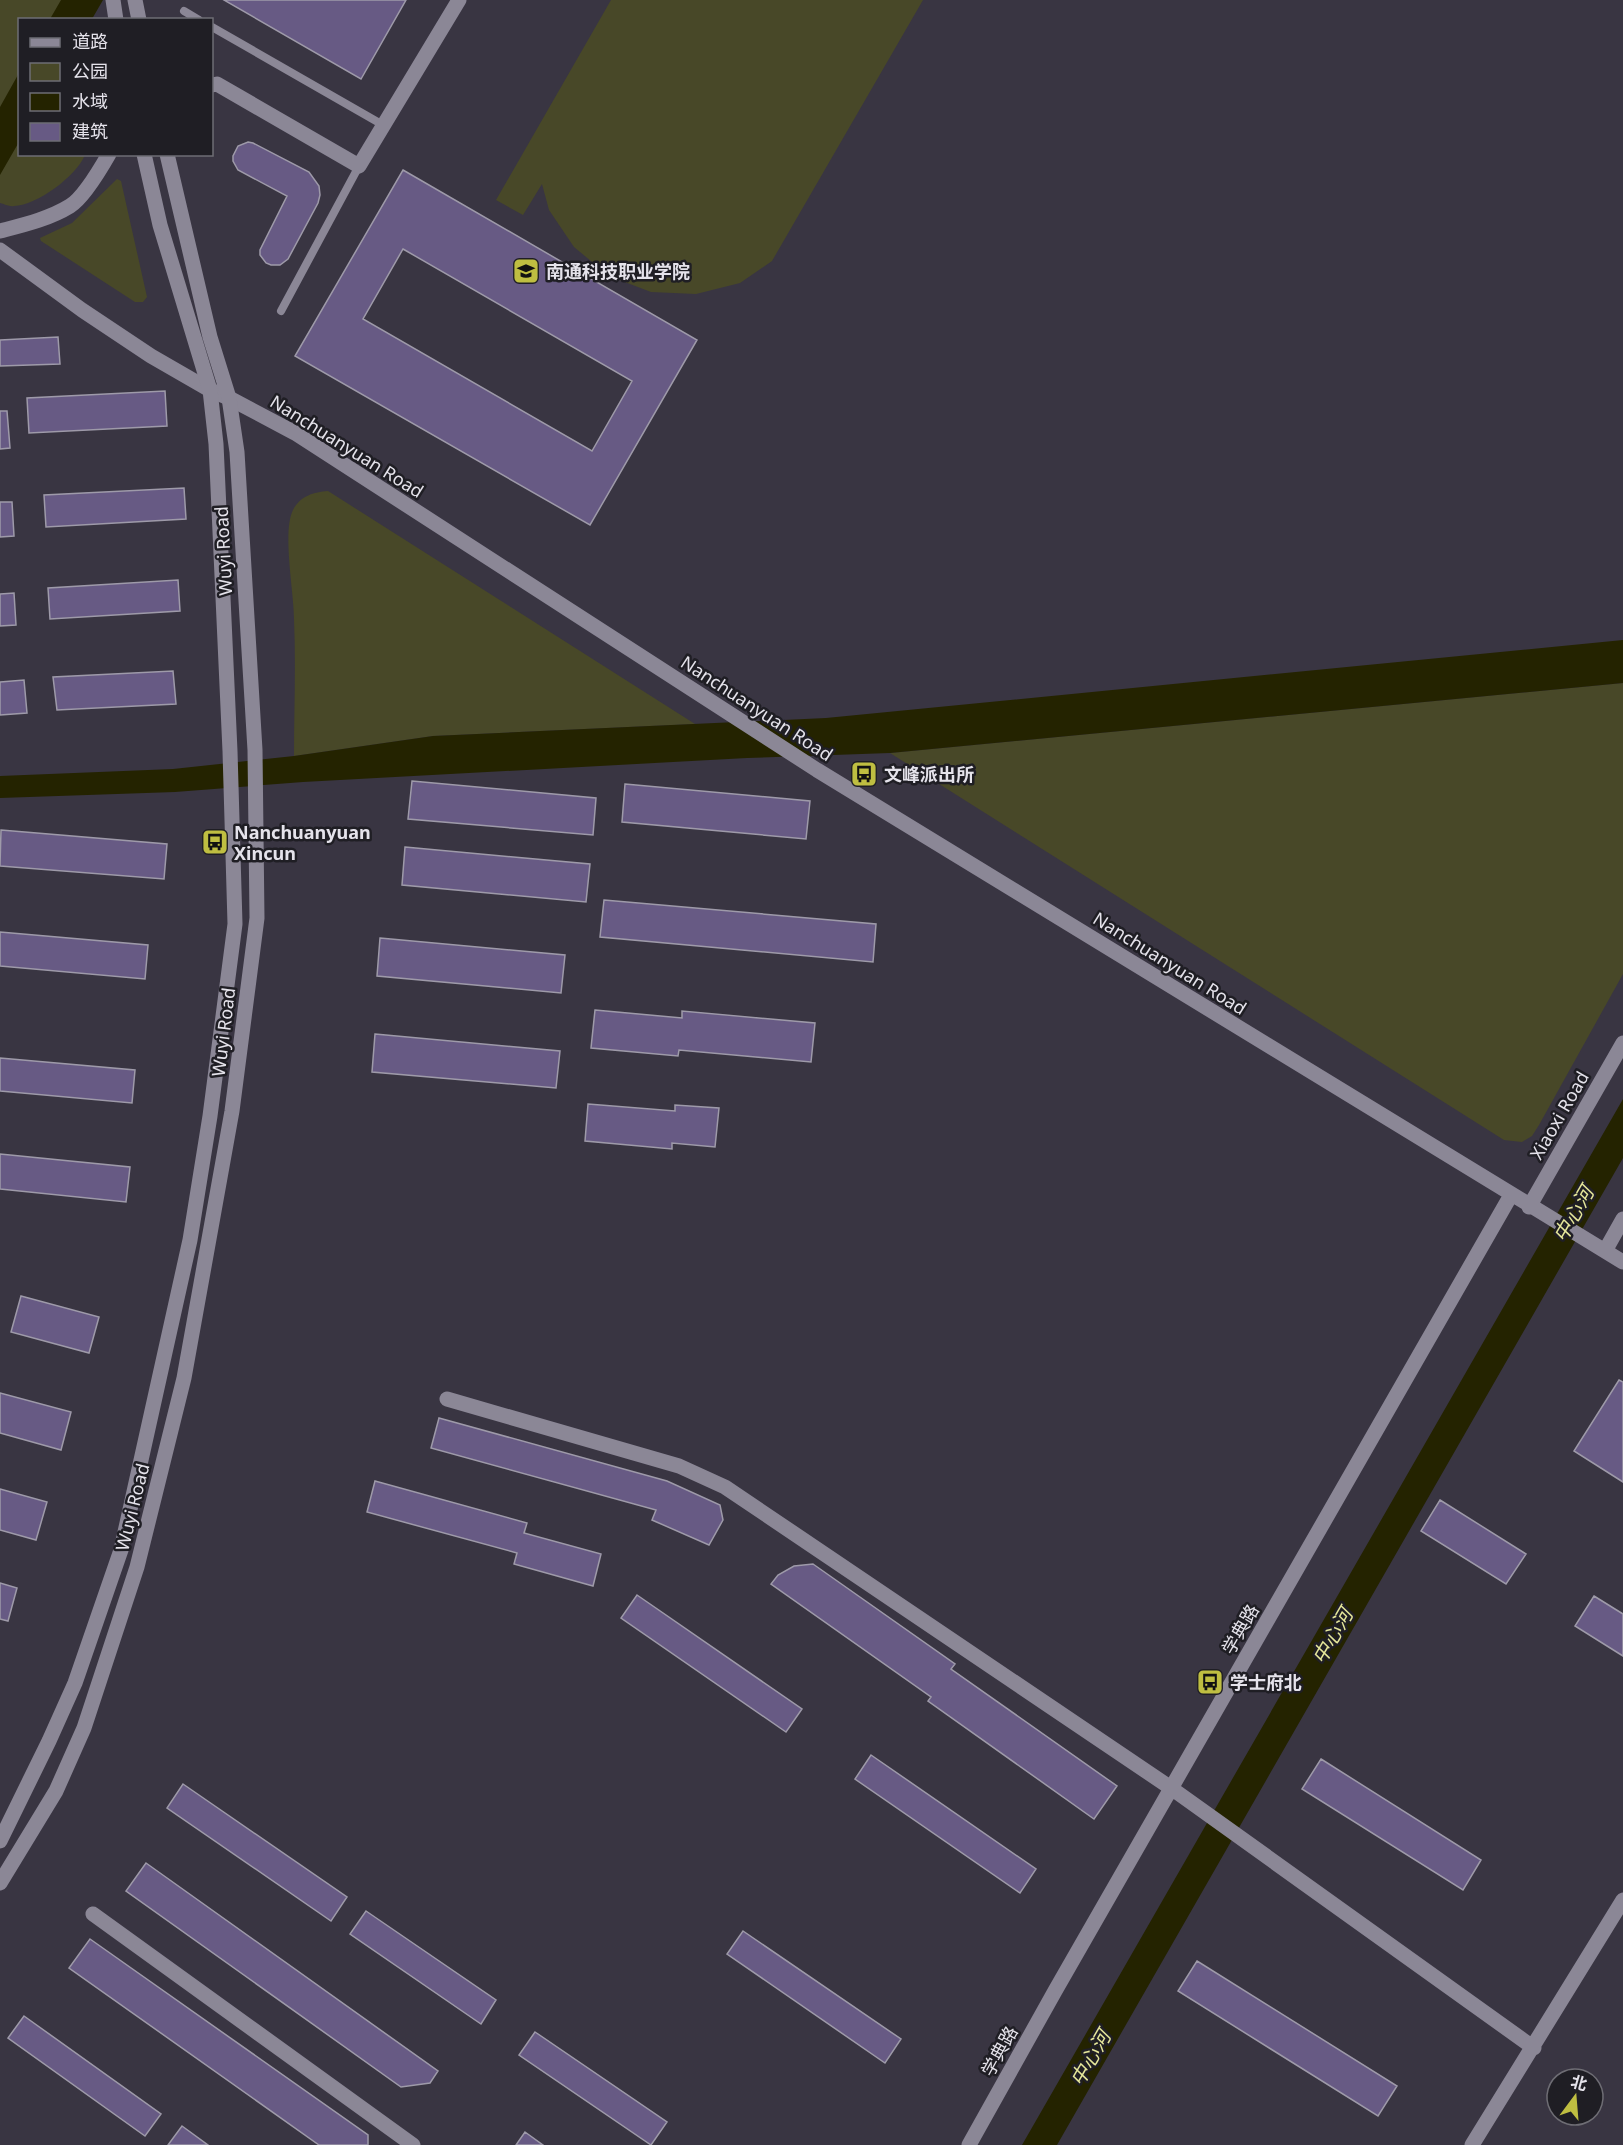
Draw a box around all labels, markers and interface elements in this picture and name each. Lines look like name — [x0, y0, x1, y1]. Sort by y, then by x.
legend — [18, 18, 213, 156]
text: 道路 — [72, 29, 108, 53]
text: 公园 — [72, 59, 108, 83]
text: 水域 — [72, 89, 108, 113]
text: 建筑 — [72, 119, 108, 143]
school or university icon: 南通科技职业学院 — [511, 256, 541, 286]
place label: 南通科技职业学院 — [546, 259, 690, 283]
street label: Nanchuanyuan Road — [266, 389, 428, 503]
street label: Wuyi Road — [209, 506, 237, 596]
street label: Nanchuanyuan Road — [676, 650, 838, 766]
bus stop icon: 文峰派出所 — [849, 759, 879, 789]
place label: 文峰派出所 — [884, 762, 974, 786]
place label: Nanchuanyuan Xincun — [234, 820, 371, 865]
bus stop icon: Nanchuanyuan Xincun — [200, 827, 230, 857]
street label: Nanchuanyuan Road — [1089, 906, 1251, 1020]
street label: Wuyi Road — [206, 986, 240, 1078]
street label: Xiaoxi Road — [1524, 1067, 1594, 1163]
water label: 中心河 — [1546, 1178, 1602, 1247]
street label: Wuyi Road — [110, 1461, 154, 1553]
street label: 学典路 — [1216, 1600, 1264, 1658]
water label: 中心河 — [1305, 1600, 1361, 1669]
bus stop icon: 学士府北 — [1195, 1667, 1225, 1697]
place label: 学士府北 — [1230, 1670, 1302, 1694]
street label: 学典路 — [975, 2022, 1023, 2080]
water label: 中心河 — [1063, 2022, 1119, 2091]
north arrow — [1545, 2067, 1605, 2127]
text: 北 — [1568, 2070, 1590, 2095]

